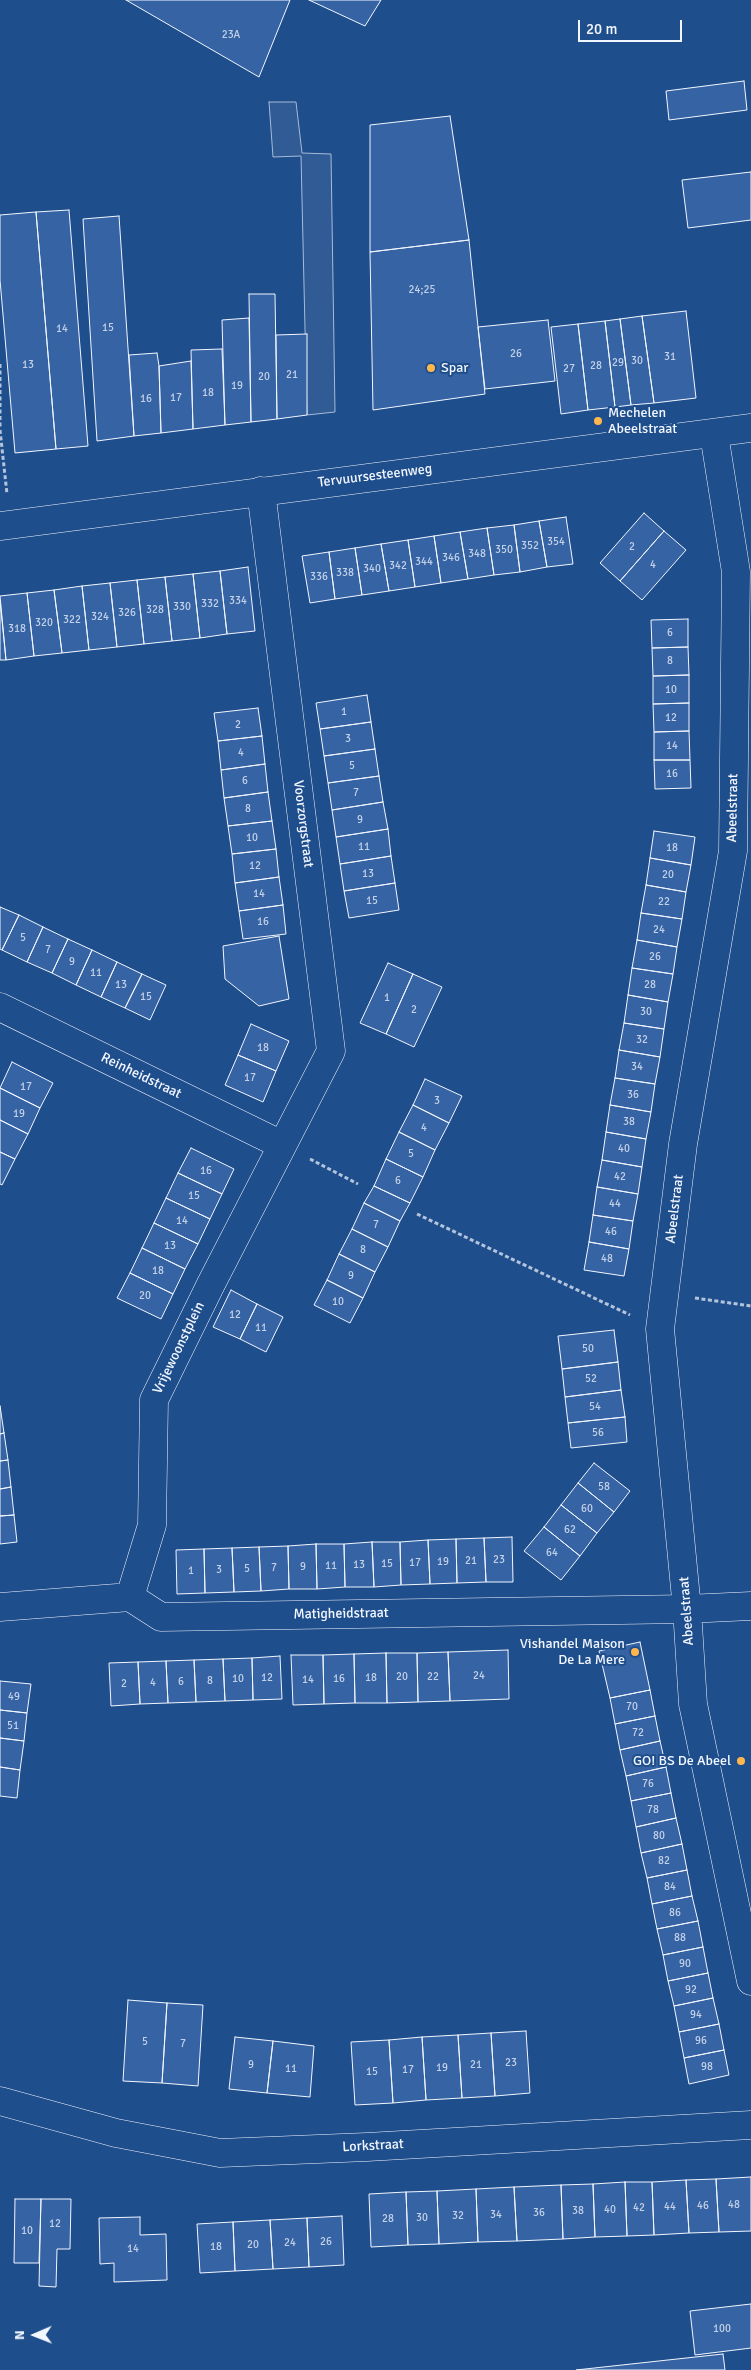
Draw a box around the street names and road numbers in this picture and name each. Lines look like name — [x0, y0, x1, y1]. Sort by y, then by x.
street label: Tervuursesteenweg — [317, 461, 433, 491]
street label: Abeelstraat — [724, 773, 742, 843]
street label: Voorzorgstraat — [289, 779, 317, 869]
street label: Reinheidstraat — [98, 1049, 184, 1103]
street label: Abeelstraat — [662, 1174, 688, 1244]
street label: Vrijewoonstplein — [149, 1299, 209, 1397]
street label: Abeelstraat — [676, 1576, 698, 1646]
street label: Matigheidstraat — [293, 1605, 389, 1623]
street label: Lorkstraat — [342, 2136, 404, 2156]

